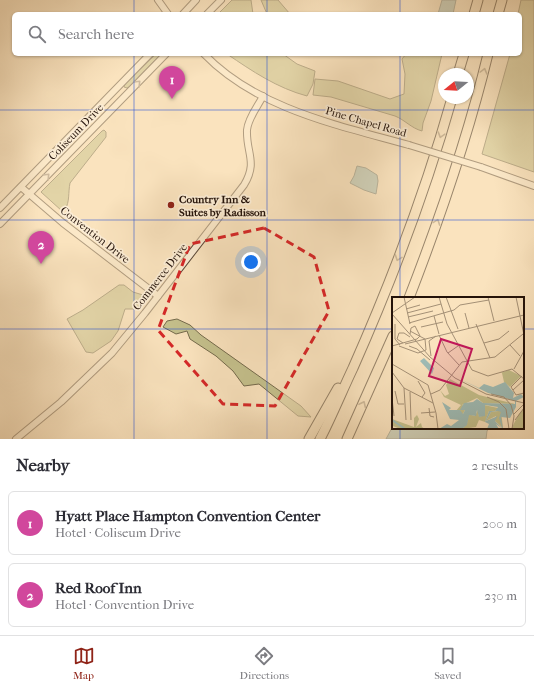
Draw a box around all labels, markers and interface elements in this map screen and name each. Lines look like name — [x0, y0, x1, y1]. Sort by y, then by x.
search box — [12, 12, 522, 56]
icon: search — [26, 23, 48, 45]
text: Search here — [58, 25, 134, 43]
pin: 1 — [159, 66, 185, 99]
north arrow — [438, 68, 474, 104]
one-way arrow — [479, 68, 488, 75]
one-way arrow — [133, 80, 141, 88]
street label: Coliseum Drive — [46, 101, 107, 163]
street label: Pine Chapel Road — [324, 104, 409, 140]
one-way arrow — [437, 132, 446, 139]
one-way arrow — [42, 173, 50, 181]
place label: Country Inn & Suites by Radisson — [179, 193, 267, 219]
marker: Country Inn & Suites by Radisson — [166, 200, 176, 210]
street label: Convention Drive — [58, 204, 133, 266]
one-way arrow — [432, 219, 441, 226]
pin: 2 — [28, 231, 54, 264]
street label: Commerce Drive — [130, 241, 190, 313]
your location — [241, 252, 261, 272]
one-way arrow — [395, 255, 403, 262]
inset map — [392, 297, 524, 429]
one-way arrow — [358, 400, 366, 408]
text: Nearby — [16, 455, 70, 475]
text: 2 results — [472, 458, 518, 473]
text: Hyatt Place Hampton Convention Center — [55, 507, 320, 525]
text: 1 — [28, 516, 32, 531]
text: 200 m — [482, 516, 517, 531]
text: Hotel · Coliseum Drive — [55, 525, 181, 540]
text: Red Roof Inn — [55, 579, 142, 597]
text: 2 — [27, 588, 33, 603]
text: 230 m — [484, 588, 517, 603]
text: Hotel · Convention Drive — [55, 597, 194, 612]
tab: Map — [73, 645, 95, 682]
tab: Directions — [240, 645, 289, 682]
tab: Saved — [434, 645, 461, 682]

